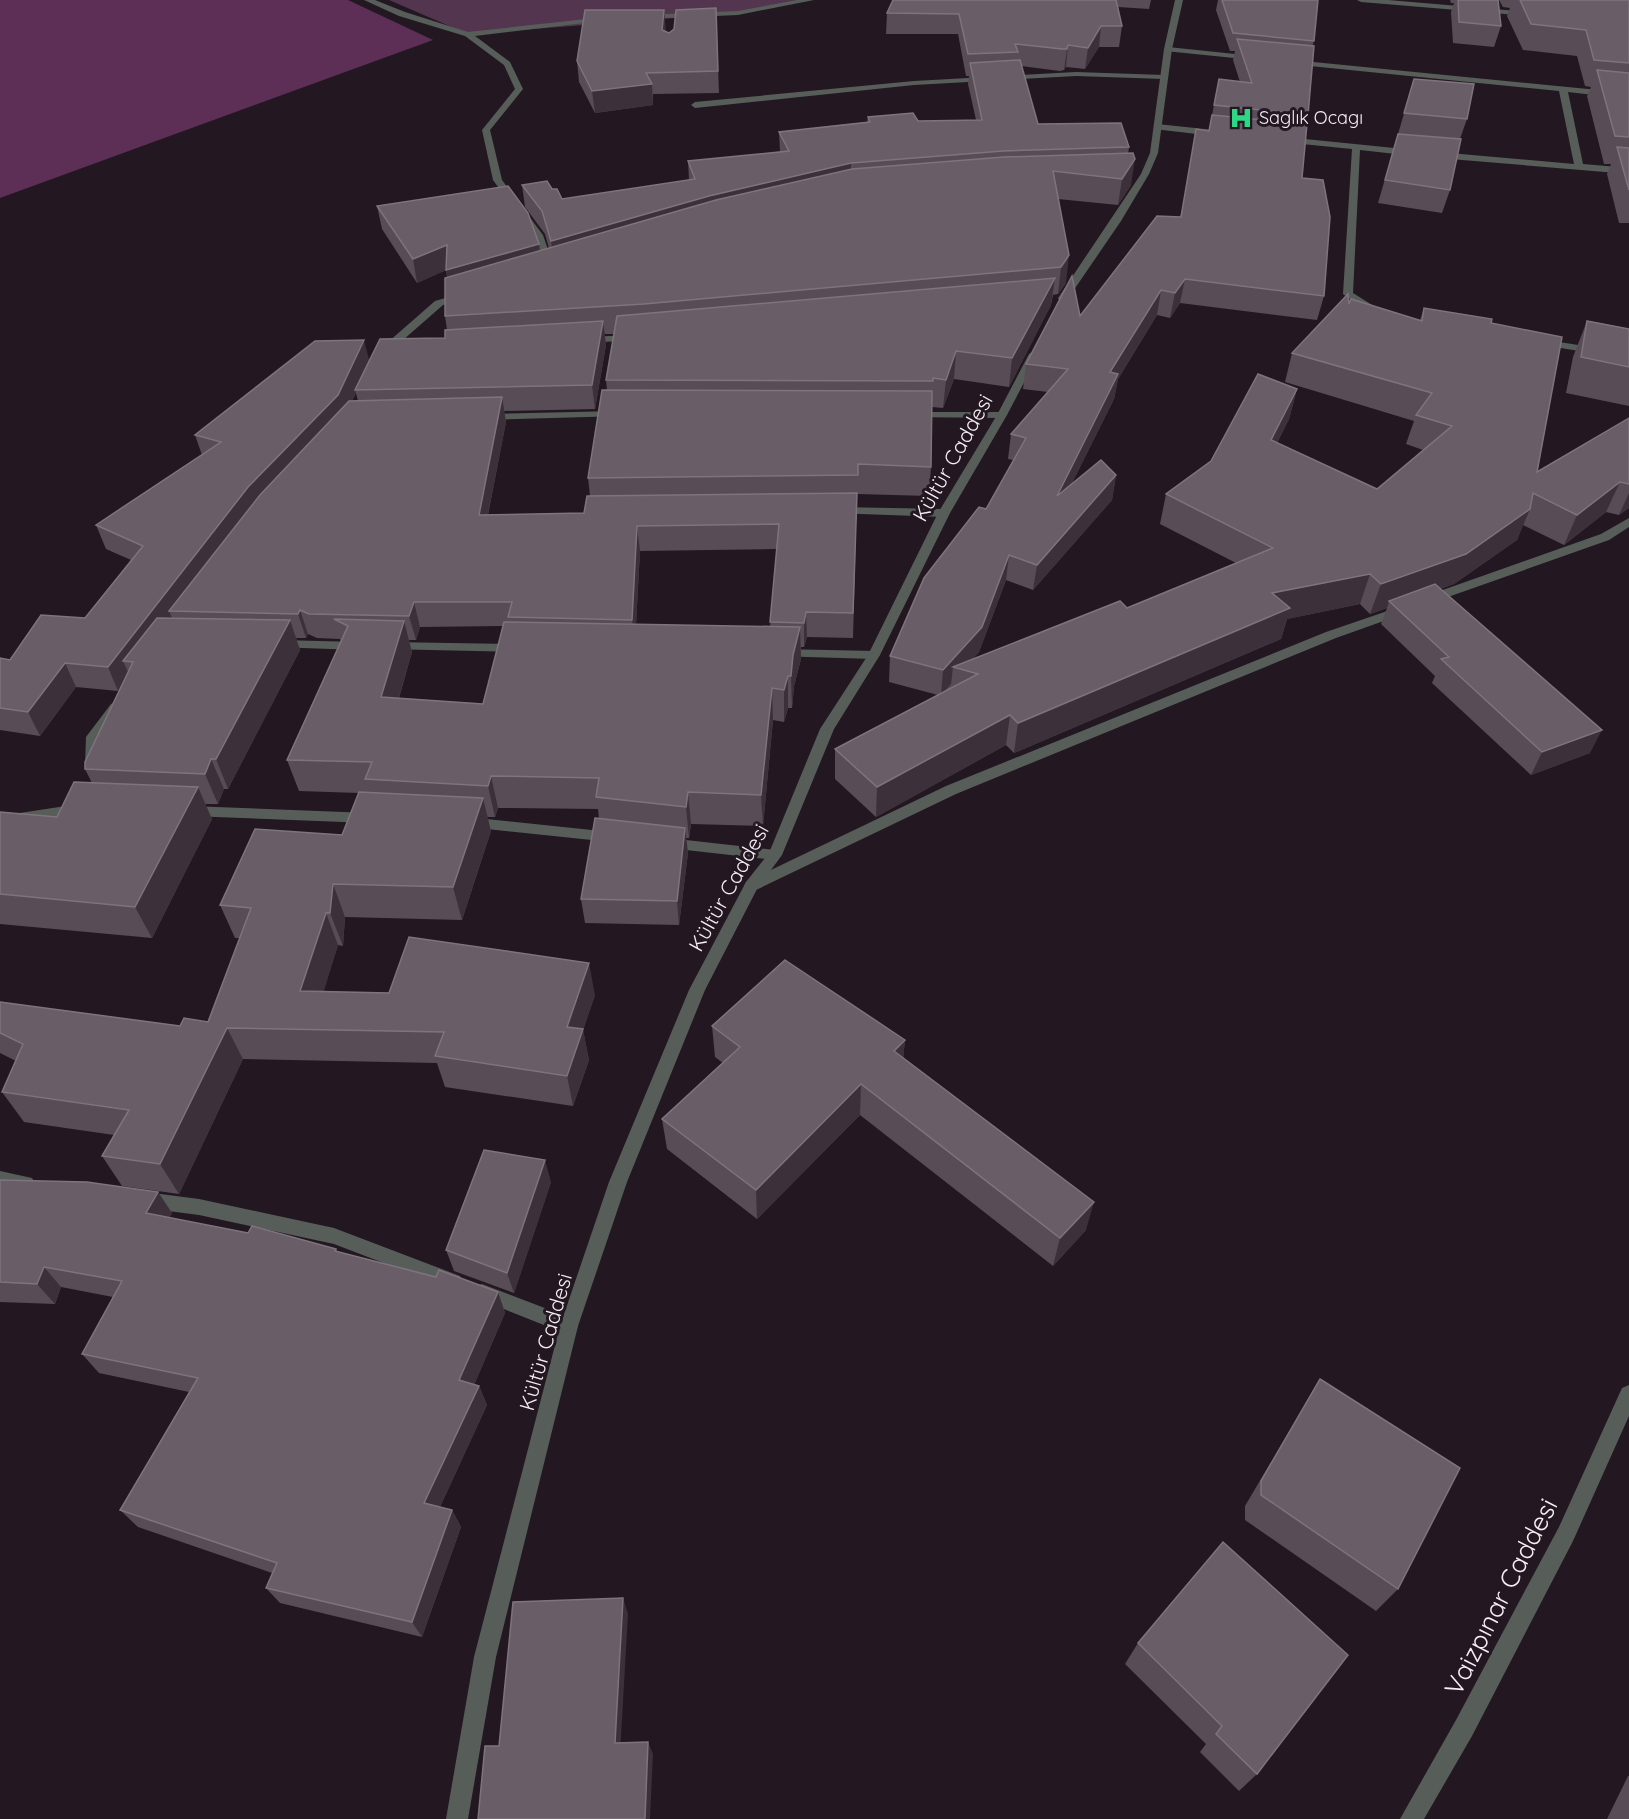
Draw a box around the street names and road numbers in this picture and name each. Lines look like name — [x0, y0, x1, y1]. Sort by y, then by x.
street label: Kültür Caddesi — [906, 389, 998, 526]
street label: Kültür Caddesi — [682, 819, 774, 956]
street label: Kültür Caddesi — [513, 1270, 577, 1413]
street label: Vaizpınar Caddesi — [1437, 1493, 1564, 1701]

